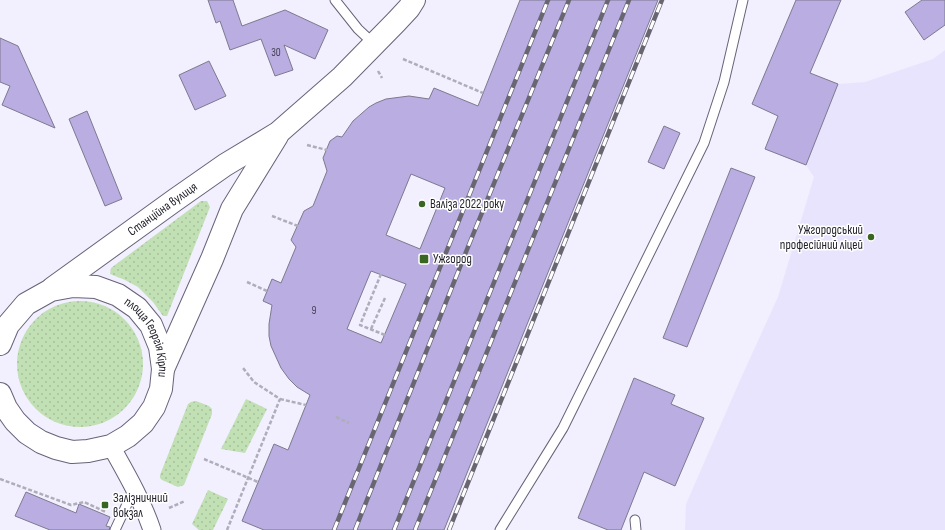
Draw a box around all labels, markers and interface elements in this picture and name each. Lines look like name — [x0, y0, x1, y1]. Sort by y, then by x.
house number: 30 — [271, 46, 281, 59]
street label: Станційна вулиця — [125, 179, 200, 239]
place label: Валіза 2022 року — [430, 196, 504, 212]
marker: Валіза 2022 року — [417, 199, 427, 209]
place label: Ужгородський професійний ліцей — [780, 222, 863, 253]
marker: Ужгородський професійний ліцей — [866, 232, 876, 242]
place label: Ужгород — [433, 251, 472, 267]
marker: Ужгород — [418, 253, 430, 265]
street label: площа Георгія Кірпи — [121, 294, 171, 378]
house number: 9 — [312, 304, 317, 317]
place label: Залізничний вокзал — [113, 490, 168, 521]
marker: Залізничний вокзал — [100, 500, 110, 510]

